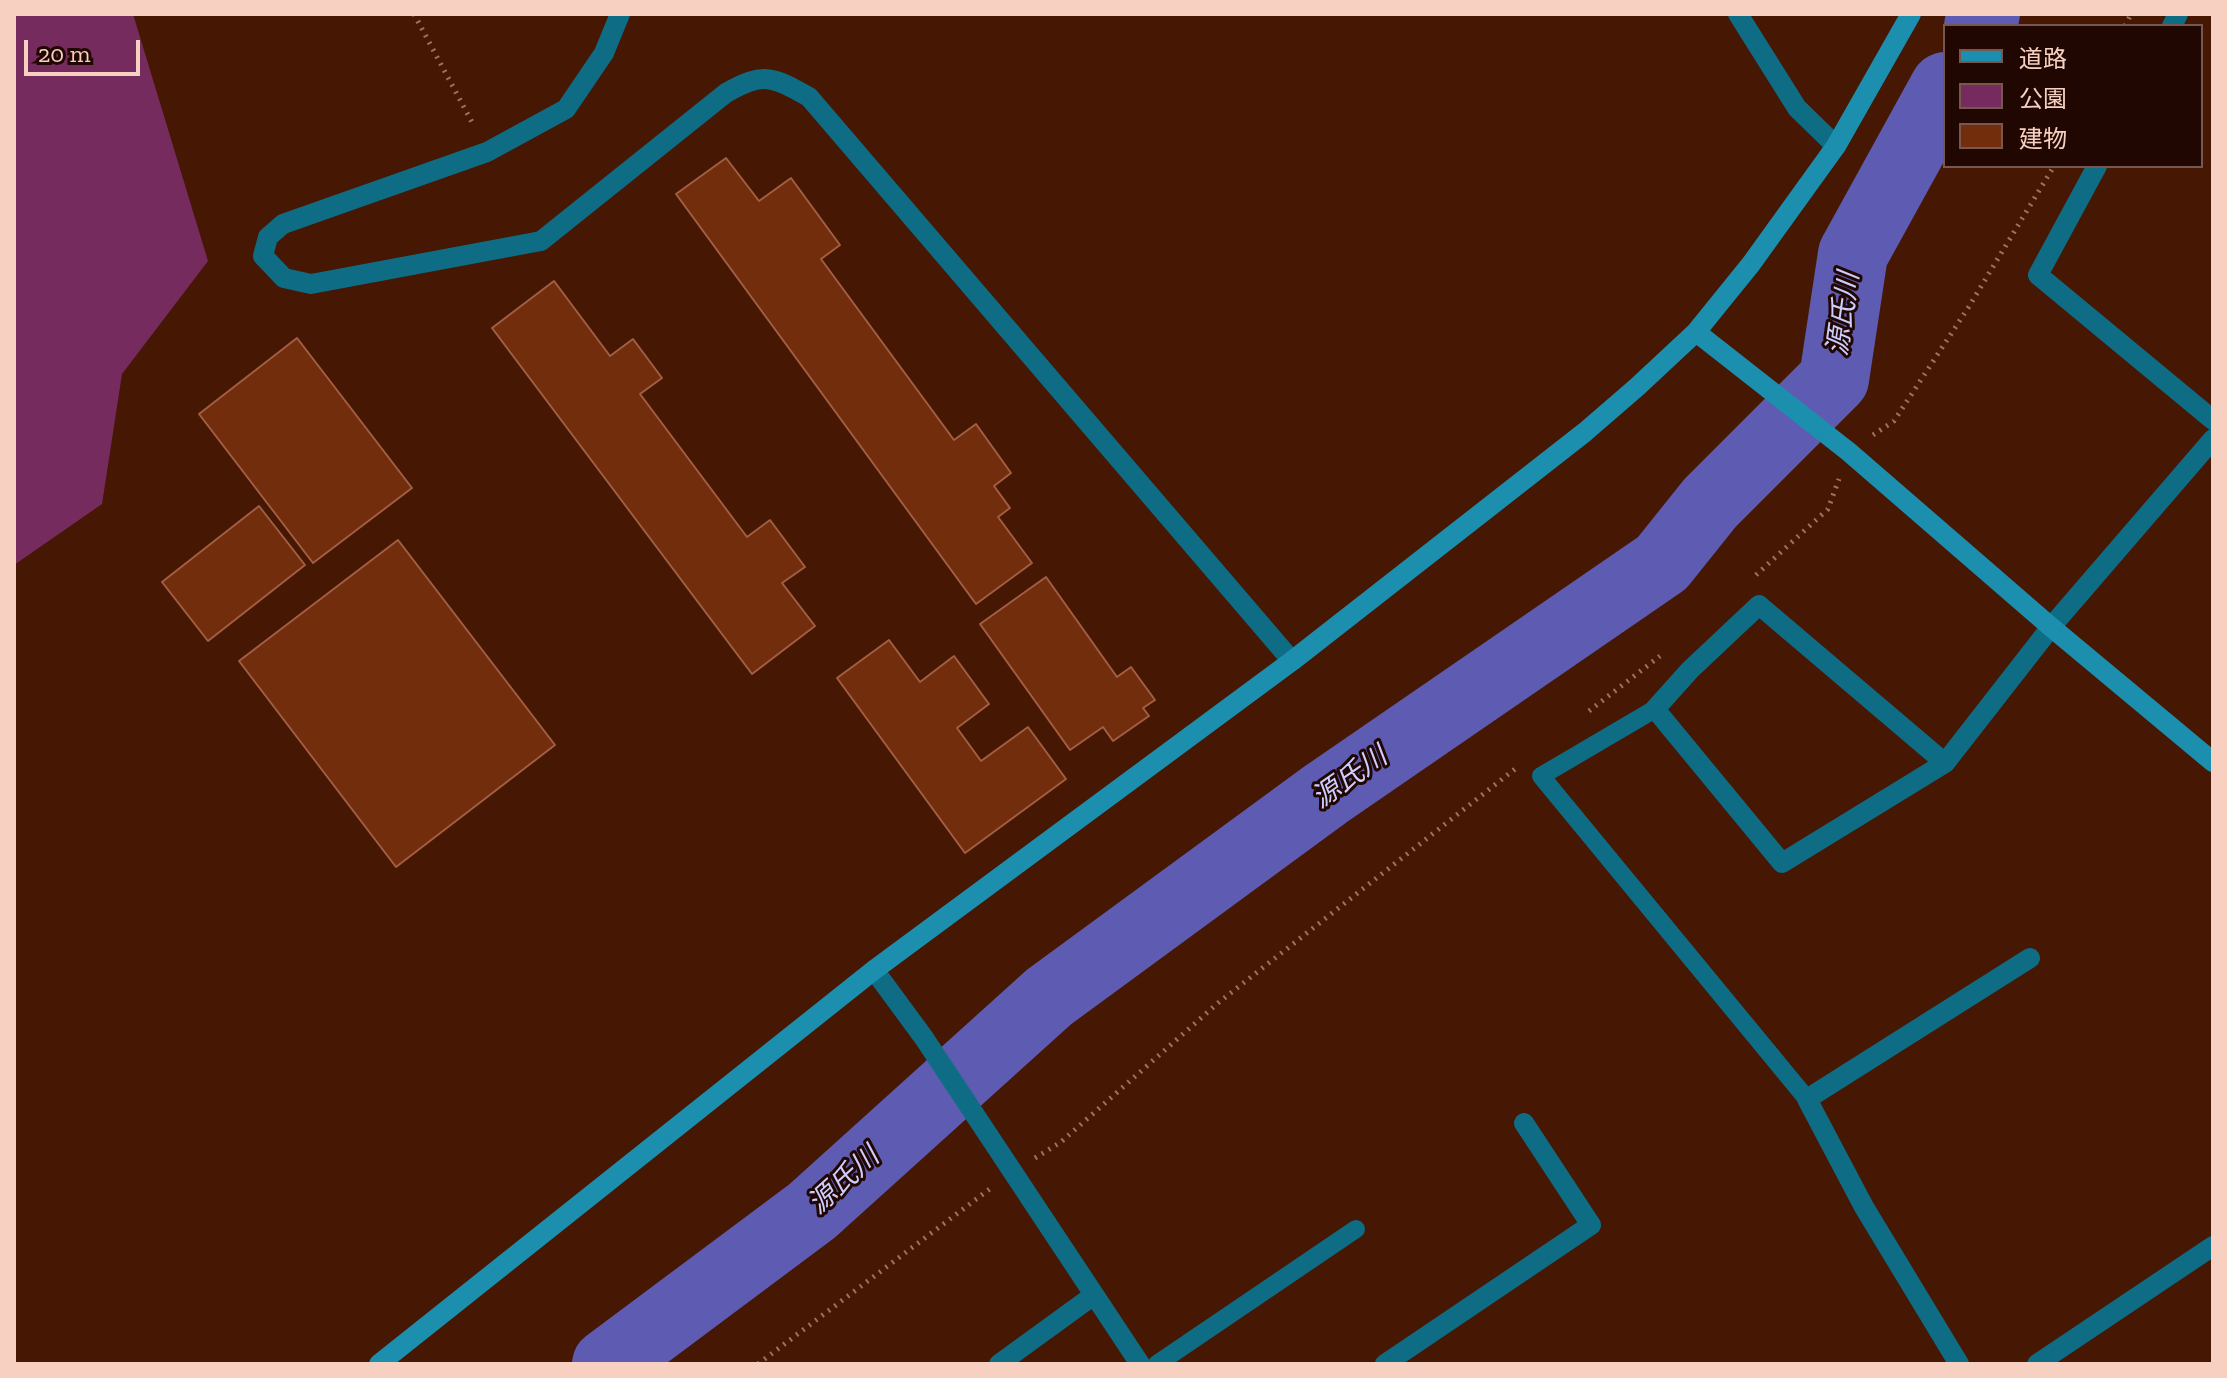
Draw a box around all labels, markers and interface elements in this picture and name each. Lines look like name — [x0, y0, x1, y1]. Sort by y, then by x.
scale bar — [28, 24, 144, 74]
legend — [1943, 24, 2203, 168]
text: 20 m — [38, 39, 90, 68]
text: 道路 — [2019, 44, 2067, 73]
text: 公園 — [2019, 84, 2067, 113]
text: 建物 — [2019, 124, 2067, 153]
water label: 源氏川 — [1822, 270, 1866, 358]
water label: 源氏川 — [1306, 740, 1394, 816]
water label: 源氏川 — [802, 1140, 886, 1222]

